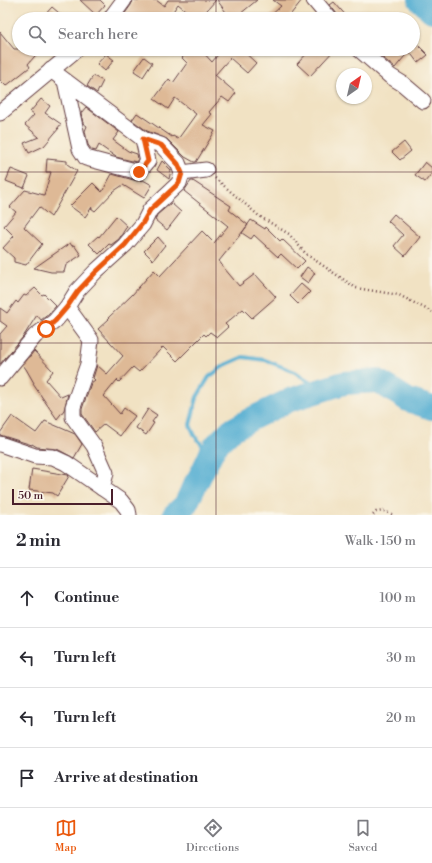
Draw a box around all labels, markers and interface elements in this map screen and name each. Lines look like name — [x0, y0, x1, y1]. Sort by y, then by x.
search box — [12, 12, 420, 56]
icon: search — [26, 23, 48, 45]
text: Search here — [58, 25, 138, 44]
north arrow — [336, 68, 372, 104]
route end — [130, 163, 148, 181]
route start — [37, 320, 55, 338]
scale bar — [12, 487, 113, 506]
text: 50 m — [18, 489, 43, 503]
text: 2 min — [16, 530, 61, 552]
text: Walk · 150 m — [345, 533, 416, 549]
icon: ahead — [16, 587, 38, 609]
text: Continue — [54, 588, 119, 607]
text: 100 m — [380, 590, 416, 606]
icon: left — [16, 647, 38, 669]
text: Turn left — [54, 648, 116, 667]
text: 30 m — [386, 650, 416, 666]
icon: left — [16, 707, 38, 729]
text: Turn left — [54, 708, 116, 727]
text: 20 m — [386, 710, 416, 726]
icon: arrive — [16, 767, 38, 789]
text: Arrive at destination — [54, 768, 198, 787]
tab: Map — [55, 817, 77, 855]
tab: Directions — [186, 817, 239, 855]
tab: Saved — [348, 817, 377, 855]

